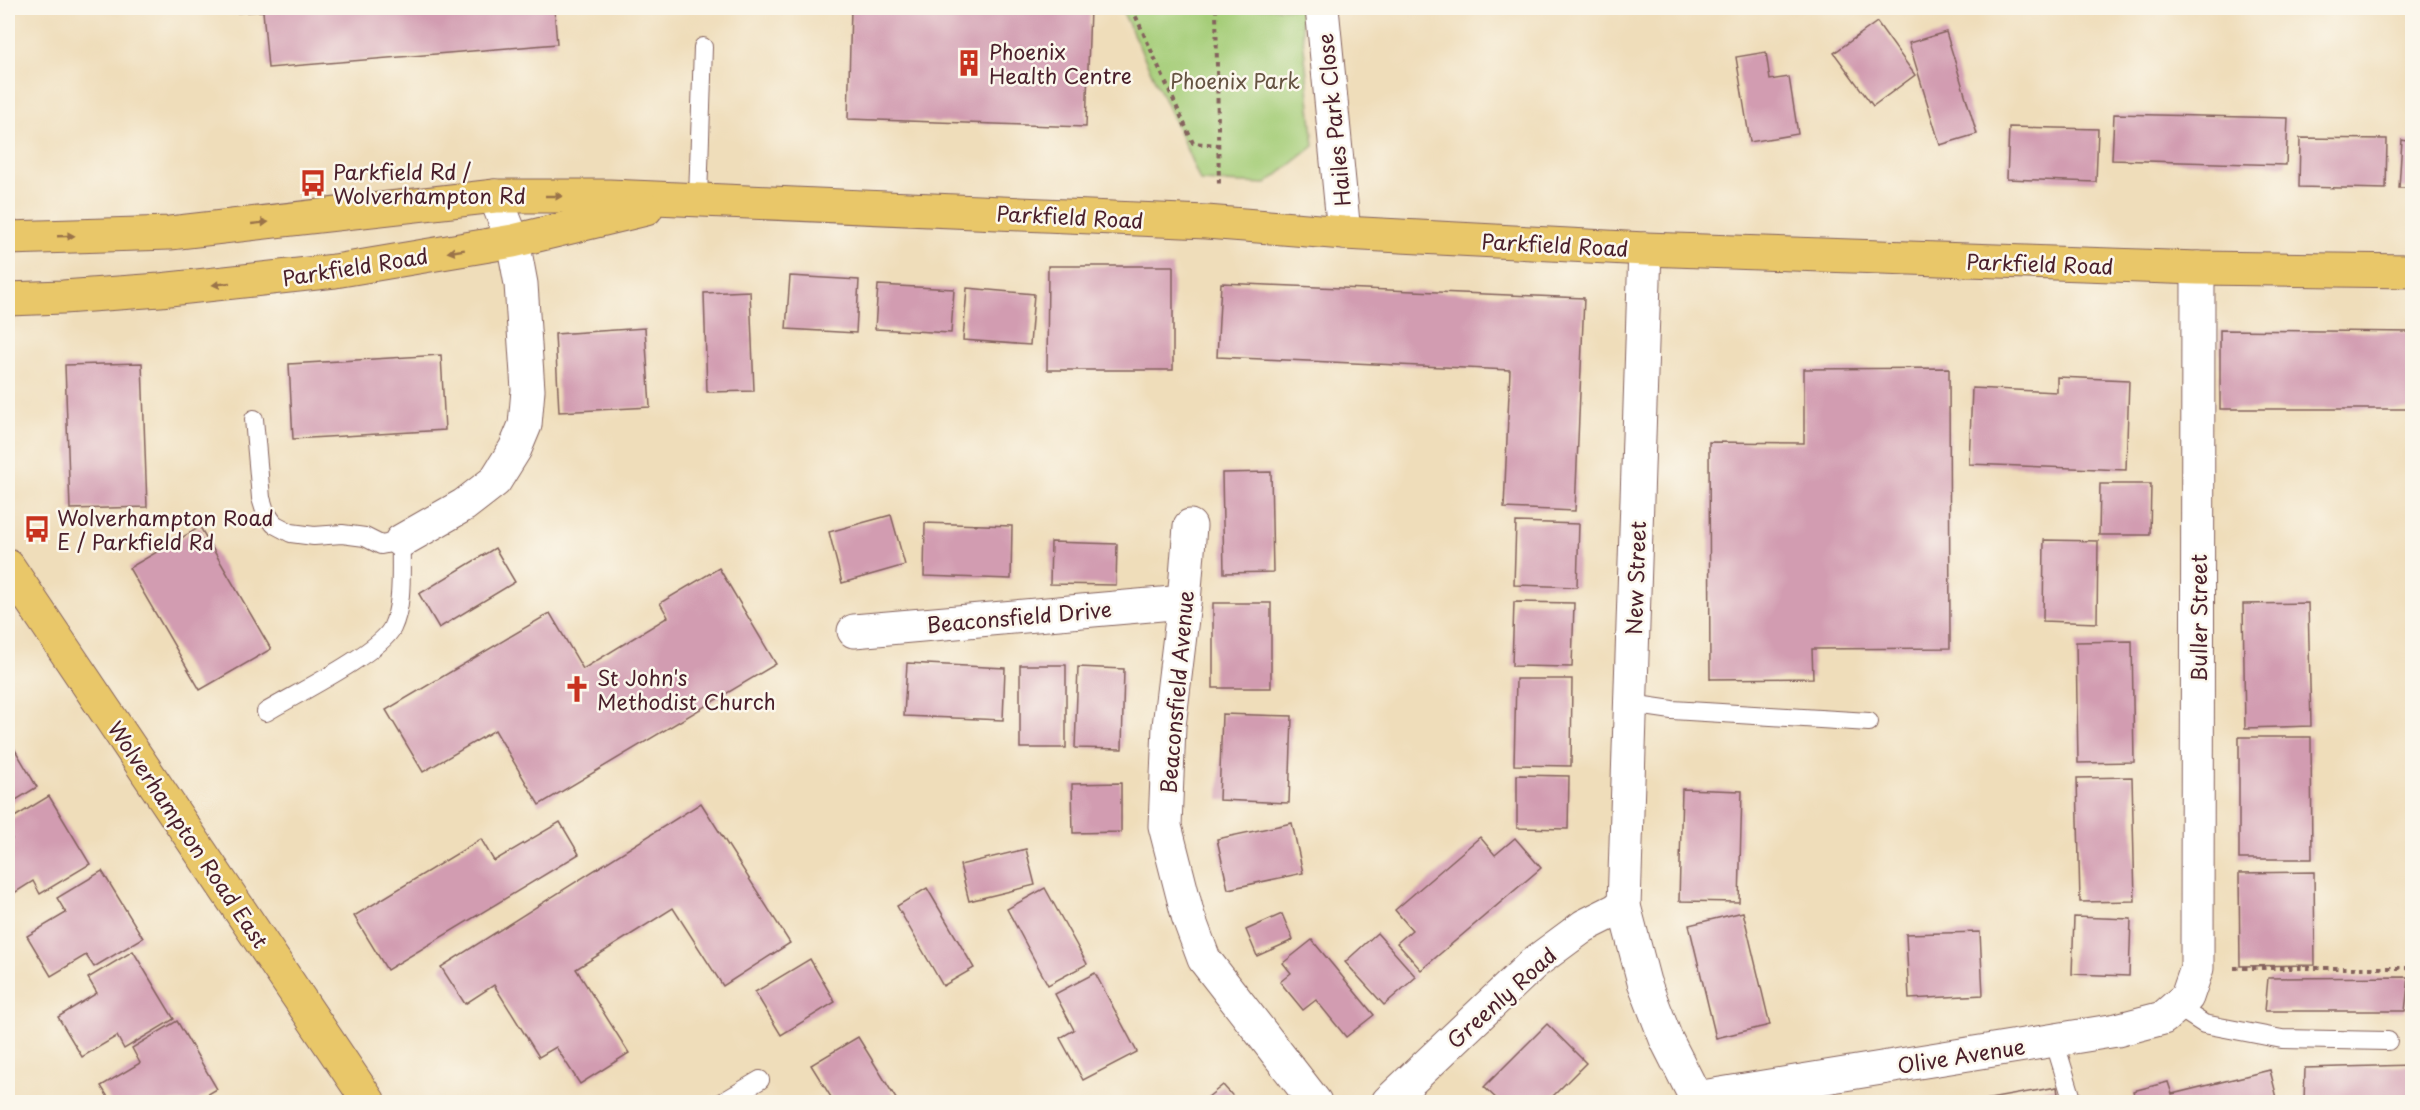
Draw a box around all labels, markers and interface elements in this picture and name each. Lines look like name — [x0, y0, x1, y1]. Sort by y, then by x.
street label: Hailes Park Close — [1308, 32, 1358, 208]
place label: Phoenix Health Centre — [989, 35, 1132, 91]
building icon: Phoenix Health Centre — [954, 48, 984, 78]
park label: Phoenix Park — [1170, 64, 1300, 96]
place label: Parkfield Rd / Wolverhampton Rd — [333, 155, 526, 211]
bus stop icon: Parkfield Rd / Wolverhampton Rd — [298, 168, 328, 198]
one-way arrow — [544, 191, 563, 201]
street label: Parkfield Road — [996, 196, 1144, 236]
one-way arrow — [251, 218, 270, 228]
street label: Parkfield Road — [1481, 224, 1629, 264]
one-way arrow — [56, 231, 75, 241]
street label: Parkfield Road — [280, 239, 430, 293]
street label: Parkfield Road — [1966, 244, 2114, 282]
one-way arrow — [446, 246, 465, 255]
one-way arrow — [212, 279, 231, 289]
place label: Wolverhampton Road E / Parkfield Rd — [57, 501, 274, 557]
bus stop icon: Wolverhampton Road E / Parkfield Rd — [22, 514, 52, 544]
street label: New Street — [1617, 520, 1653, 636]
street label: Buller Street — [2182, 554, 2214, 682]
street label: Beaconsfield Avenue — [1151, 589, 1201, 795]
street label: Beaconsfield Drive — [925, 592, 1113, 640]
place label: St John's Methodist Church — [597, 661, 776, 717]
church icon: St John's Methodist Church — [562, 674, 592, 704]
street label: Wolverhampton Road East — [101, 714, 277, 954]
street label: Greenly Road — [1439, 939, 1563, 1055]
street label: Olive Avenue — [1895, 1029, 2027, 1081]

